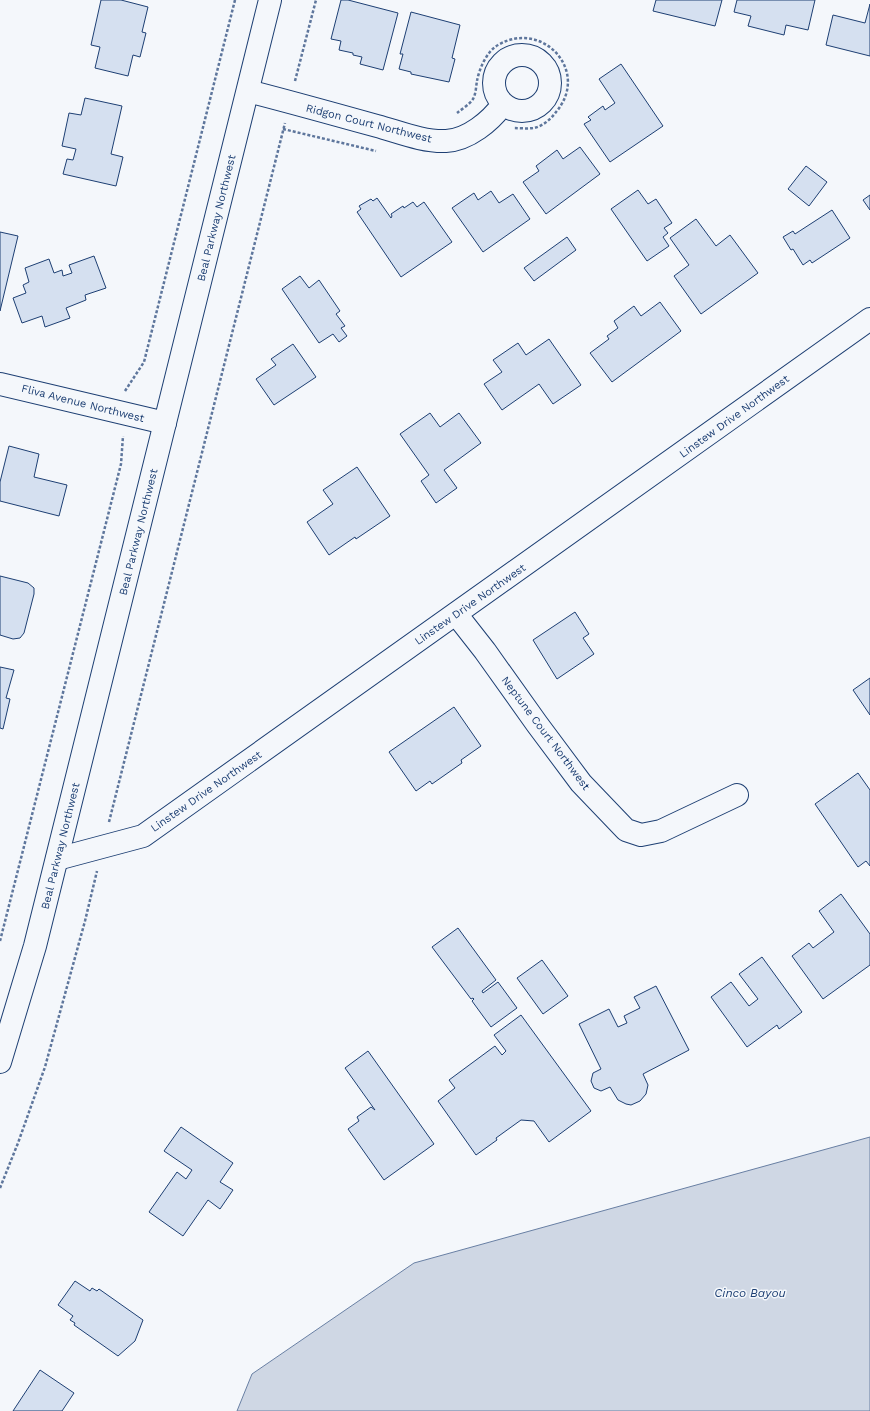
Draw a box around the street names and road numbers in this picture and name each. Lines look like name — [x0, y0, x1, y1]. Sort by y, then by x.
street label: Ridgon Court Northwest — [305, 102, 434, 146]
street label: Beal Parkway Northwest — [194, 153, 239, 283]
street label: Linstew Drive Northwest — [677, 372, 792, 461]
street label: Fliva Avenue Northwest — [20, 382, 146, 425]
street label: Beal Parkway Northwest — [116, 467, 161, 597]
street label: Linstew Drive Northwest — [412, 561, 529, 648]
street label: Neptune Court Northwest — [499, 674, 593, 793]
street label: Linstew Drive Northwest — [148, 748, 265, 835]
street label: Beal Parkway Northwest — [38, 781, 83, 911]

